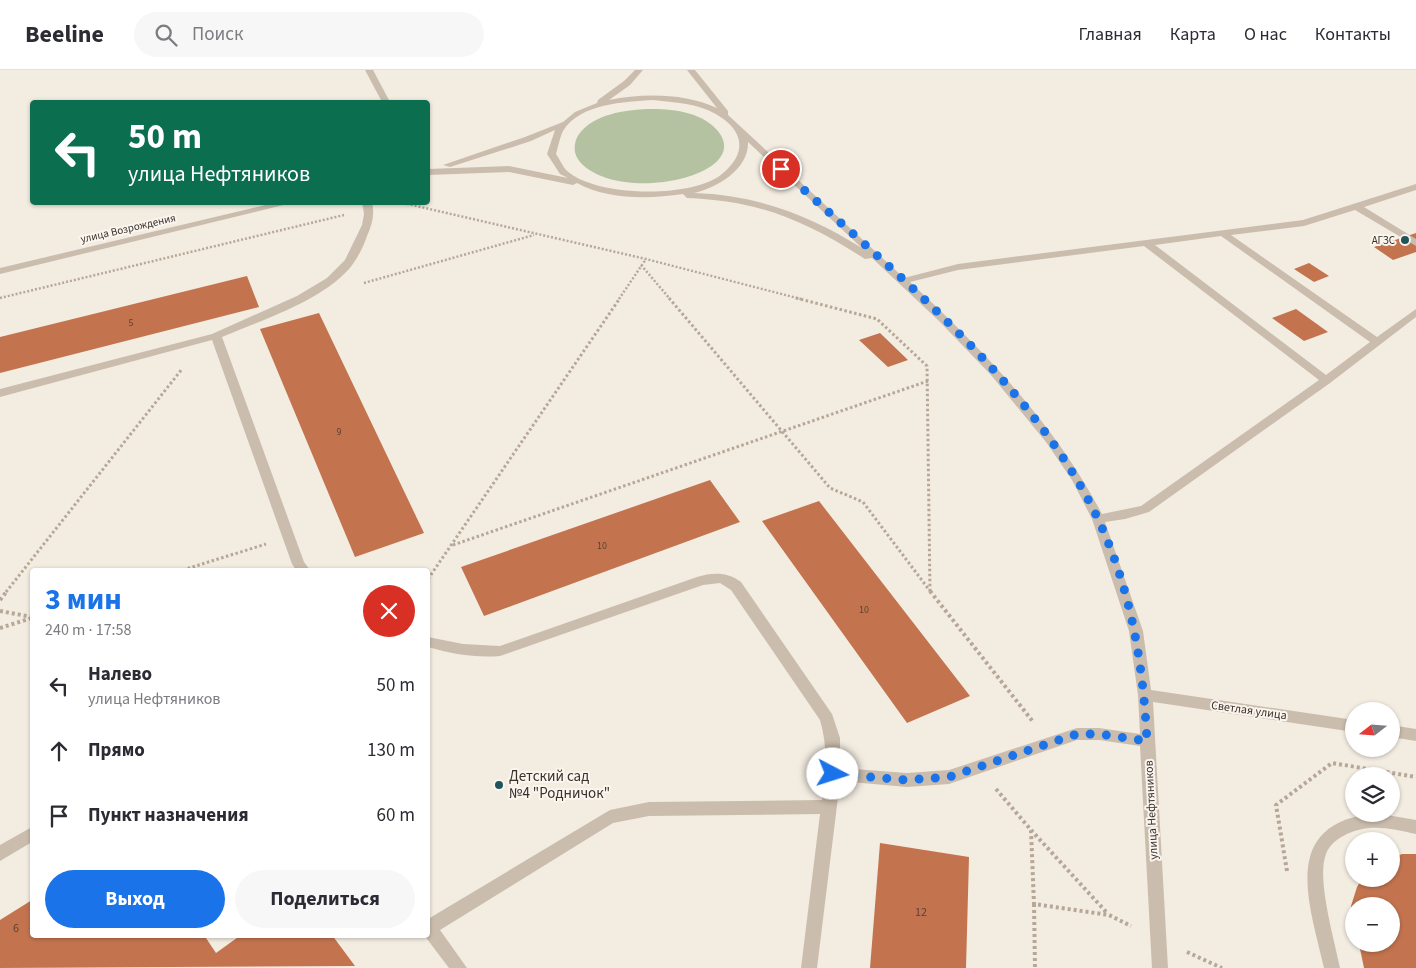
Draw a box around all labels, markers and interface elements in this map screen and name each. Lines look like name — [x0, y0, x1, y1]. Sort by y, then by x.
search box — [134, 12, 484, 57]
text: Beeline — [25, 17, 104, 52]
icon: search — [152, 21, 180, 49]
text: Поиск — [192, 21, 243, 48]
text: Главная — [1079, 22, 1142, 47]
text: Карта — [1170, 22, 1216, 47]
text: О нас — [1244, 22, 1287, 47]
text: Контакты — [1315, 22, 1391, 47]
text: 50 m — [128, 112, 202, 162]
icon: left — [45, 120, 110, 185]
pin — [760, 148, 802, 190]
icon: arrive — [767, 155, 795, 183]
text: улица Нефтяников — [128, 158, 310, 190]
street label: улица Возрождения — [79, 210, 177, 247]
place label: АГЗС — [1372, 233, 1395, 248]
marker: АГЗС — [1399, 234, 1411, 246]
house number: 5 — [129, 316, 134, 330]
house number: 9 — [337, 425, 342, 439]
house number: 10 — [597, 539, 607, 553]
text: 3 мин — [45, 578, 122, 621]
button: close — [363, 585, 415, 637]
house number: 10 — [859, 603, 869, 617]
text: 240 m · 17:58 — [45, 619, 132, 641]
text: Налево — [88, 661, 152, 688]
icon: left — [45, 672, 73, 700]
text: 50 m — [377, 672, 415, 699]
text: улица Нефтяников — [88, 688, 220, 710]
street label: Светлая улица — [1210, 697, 1288, 724]
north arrow — [1345, 702, 1400, 758]
map controls — [1345, 702, 1400, 952]
icon: ahead — [45, 737, 73, 765]
text: Прямо — [88, 737, 145, 764]
text: 130 m — [367, 737, 415, 764]
position arrow — [806, 747, 858, 799]
street label: улица Нефтяников — [1140, 760, 1163, 860]
place label: Детский сад №4 "Родничок" — [509, 766, 610, 804]
button: layers — [1345, 767, 1400, 822]
marker: Детский сад №4 "Родничок" — [493, 779, 505, 791]
icon: arrive — [45, 802, 73, 830]
text: Пункт назначения — [88, 802, 249, 829]
text: 60 m — [377, 802, 415, 829]
button: + — [1345, 832, 1400, 887]
button: Выход — [45, 870, 225, 928]
button: Поделиться — [235, 870, 415, 928]
button: − — [1345, 897, 1400, 952]
house number: 12 — [915, 904, 927, 921]
house number: 6 — [13, 920, 19, 937]

